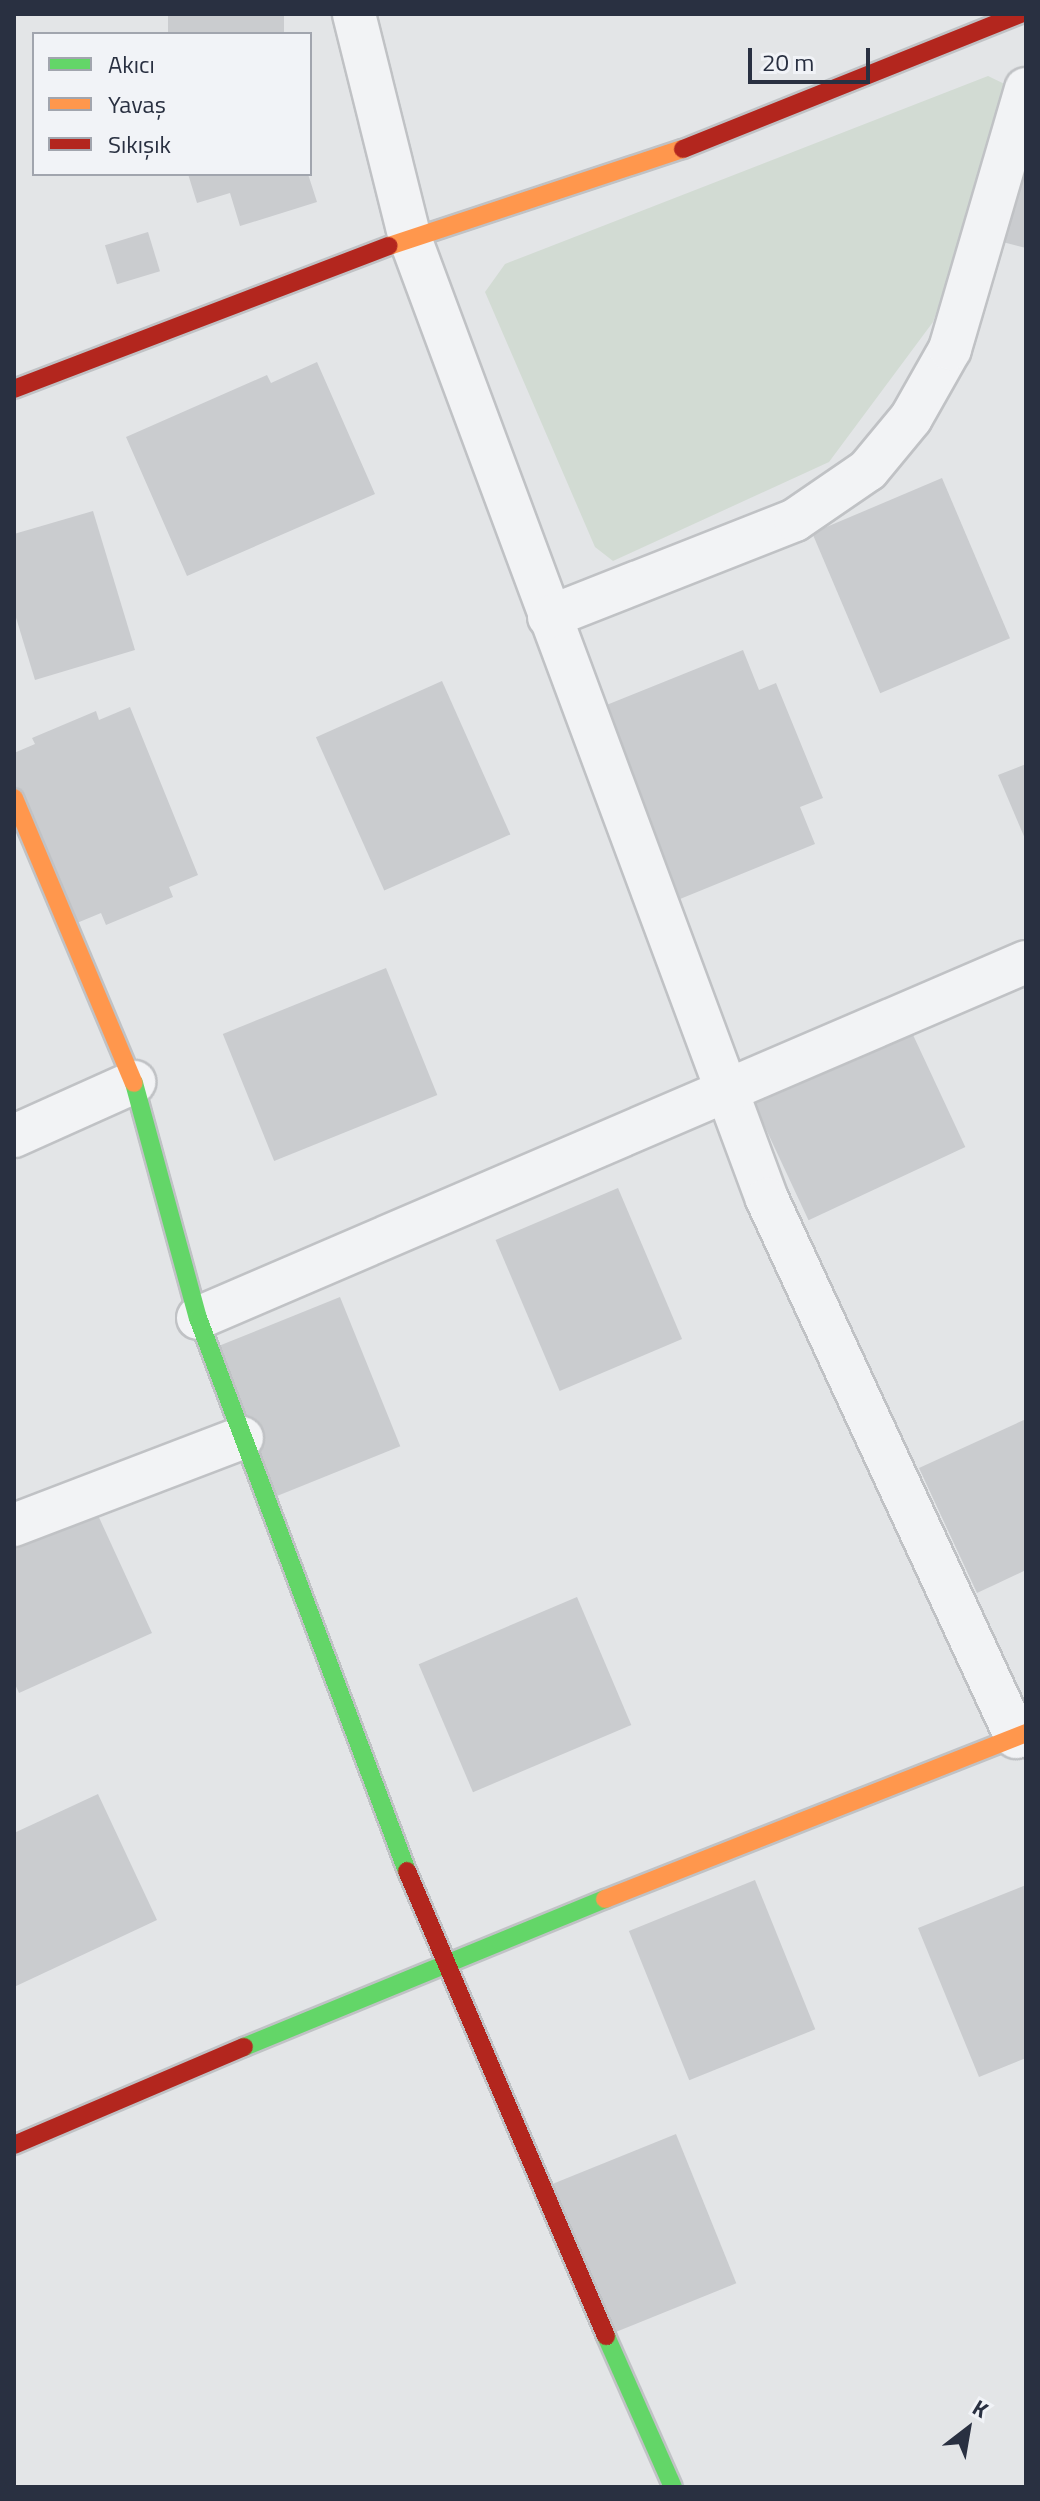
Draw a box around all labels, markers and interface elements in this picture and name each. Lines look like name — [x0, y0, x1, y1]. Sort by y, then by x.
legend — [32, 32, 312, 176]
scale bar — [752, 32, 874, 82]
text: 20 m — [762, 44, 814, 80]
text: Akıcı — [108, 46, 155, 82]
text: Yavaş — [108, 86, 166, 122]
text: Sıkışık — [108, 126, 171, 162]
north arrow — [928, 2389, 1008, 2469]
text: K — [966, 2390, 995, 2426]

